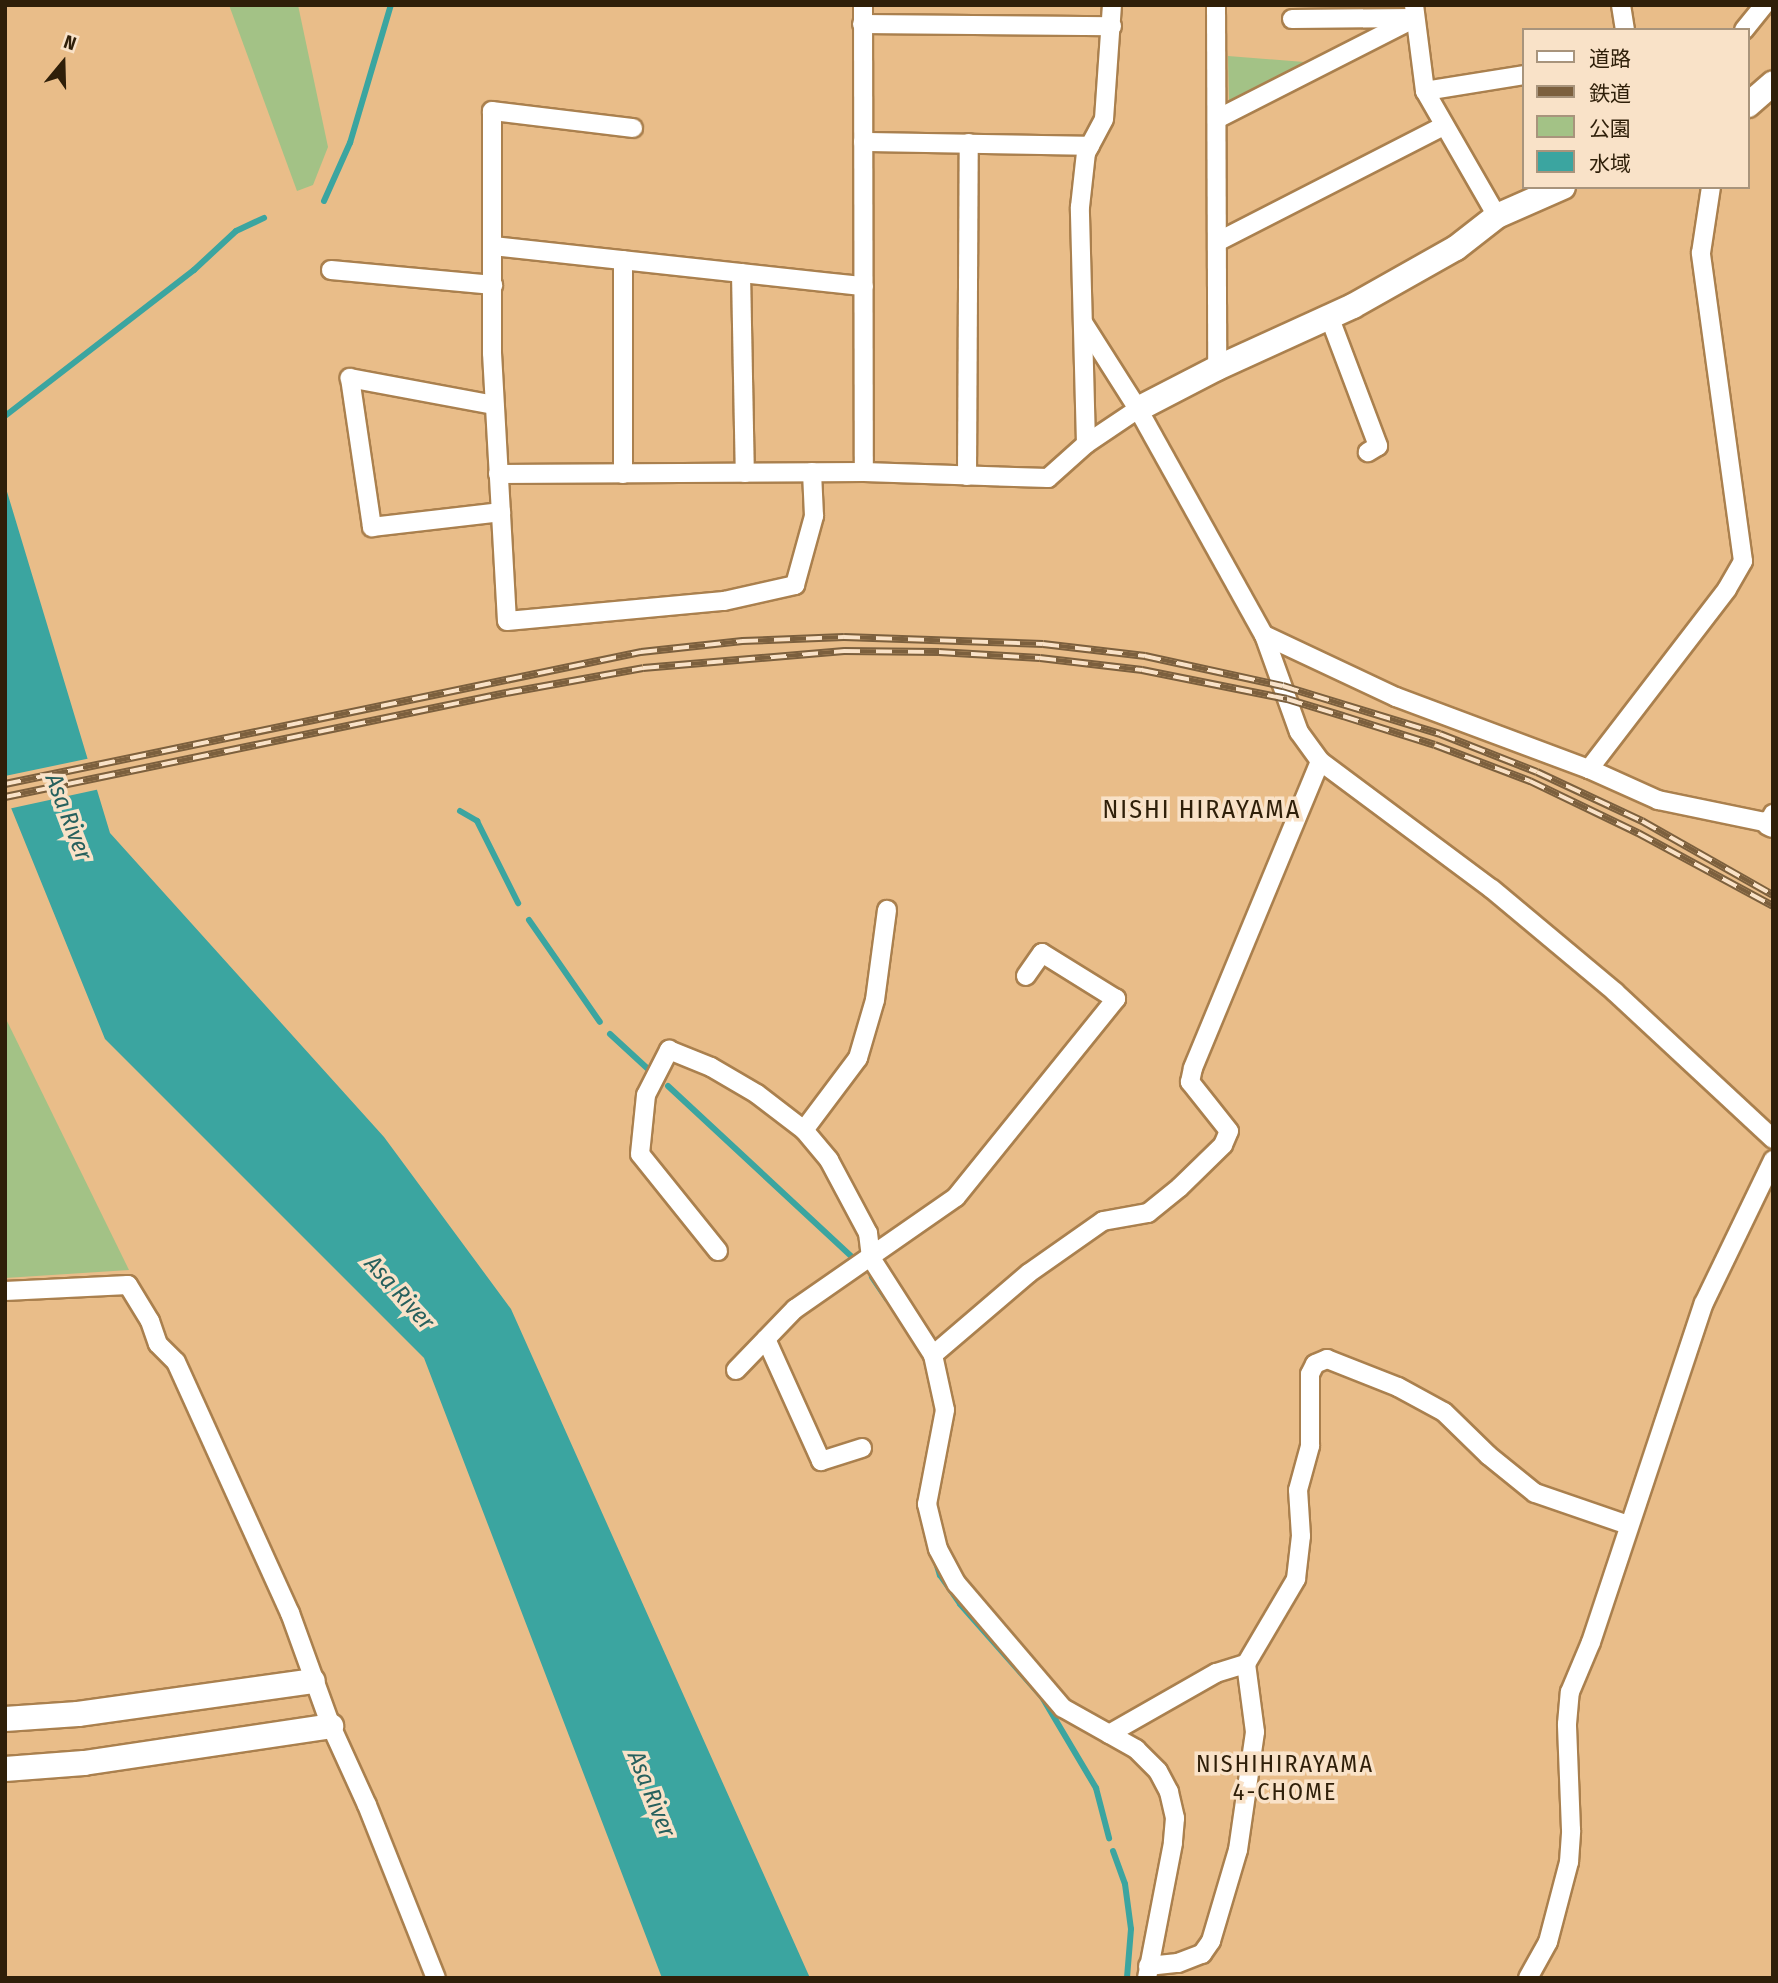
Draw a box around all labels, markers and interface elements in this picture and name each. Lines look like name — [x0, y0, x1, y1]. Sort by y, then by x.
north arrow — [28, 28, 98, 98]
legend — [1522, 28, 1750, 189]
text: N — [61, 30, 79, 55]
text: 道路 — [1589, 46, 1631, 72]
text: 鉄道 — [1589, 81, 1631, 107]
text: 公園 — [1589, 116, 1631, 142]
text: 水域 — [1589, 151, 1631, 177]
water label: Asa River — [38, 770, 98, 864]
district label: NISHI HIRAYAMA — [1104, 794, 1300, 826]
water label: Asa River — [358, 1250, 440, 1336]
water label: Asa River — [621, 1747, 681, 1841]
district label: NISHIHIRAYAMA 4-CHOME — [1198, 1751, 1372, 1807]

